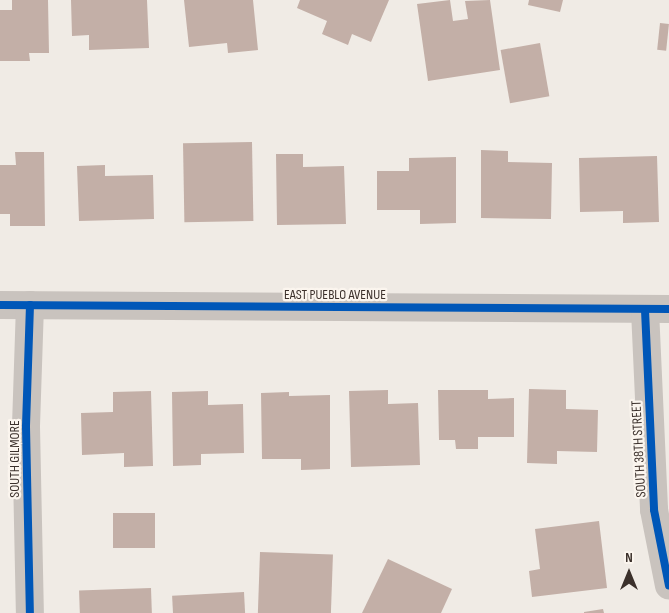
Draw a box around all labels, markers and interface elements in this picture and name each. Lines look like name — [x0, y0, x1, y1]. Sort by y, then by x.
street label: EAST PUEBLO AVENUE — [284, 287, 386, 303]
street label: SOUTH 38TH STREET — [628, 400, 650, 498]
street label: SOUTH GILMORE — [7, 420, 23, 498]
north arrow — [604, 548, 654, 598]
text: N — [625, 549, 633, 566]

